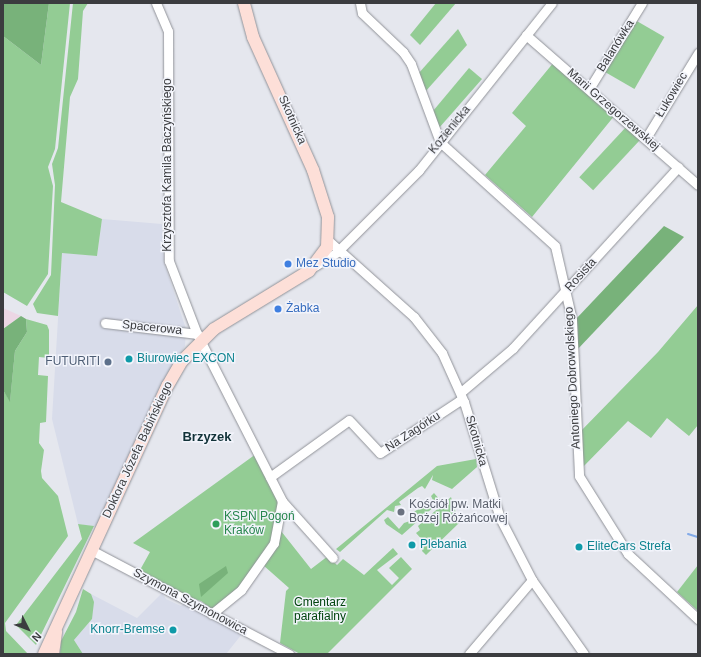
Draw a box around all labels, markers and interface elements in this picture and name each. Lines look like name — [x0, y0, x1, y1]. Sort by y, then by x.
street label: Balanówka — [594, 17, 638, 75]
street label: Marii Grzegorzewskiej — [564, 66, 662, 154]
street label: Łukowiec — [653, 70, 691, 120]
street label: Krzysztofa Kamila Baczyńskiego — [161, 78, 175, 252]
street label: Skotnicka — [275, 93, 309, 147]
street label: Kozienicka — [426, 103, 474, 157]
street label: Rosista — [562, 255, 600, 295]
place label: Mez Studio — [296, 257, 356, 271]
marker: Mez Studio — [283, 259, 293, 269]
place label: Żabka — [286, 302, 319, 316]
marker: Żabka — [273, 304, 283, 314]
street label: Antoniego Dobrowolskiego — [562, 306, 584, 450]
street label: Spacerowa — [121, 318, 183, 338]
place label: Biurowiec EXCON — [137, 352, 235, 366]
marker: Biurowiec EXCON — [124, 354, 134, 364]
place label: FUTURITI — [45, 355, 100, 369]
marker: FUTURITI — [103, 357, 113, 367]
street label: Doktora Józefa Babińskiego — [100, 379, 176, 521]
street label: Na Zagórku — [383, 409, 443, 455]
street label: Skotnicka — [462, 414, 490, 468]
district label: Brzyzek — [182, 429, 232, 445]
place label: Kościół pw. Matki Bożej Różańcowej — [409, 498, 508, 526]
marker: Kościół pw. Matki Bożej Różańcowej — [396, 507, 406, 517]
place label: KSPN Pogoń Kraków — [224, 510, 295, 538]
marker: KSPN Pogoń Kraków — [211, 519, 221, 529]
place label: Plebania — [420, 538, 467, 552]
marker: Plebania — [407, 540, 417, 550]
place label: EliteCars Strefa — [587, 540, 671, 554]
marker: EliteCars Strefa — [574, 542, 584, 552]
street label: Szymona Szymonowica — [130, 566, 250, 638]
park label: Cmentarz parafialny — [294, 596, 346, 624]
north arrow — [8, 609, 48, 649]
place label: Knorr-Bremse — [90, 623, 165, 637]
marker: Knorr-Bremse — [168, 625, 178, 635]
text: N — [30, 630, 44, 644]

